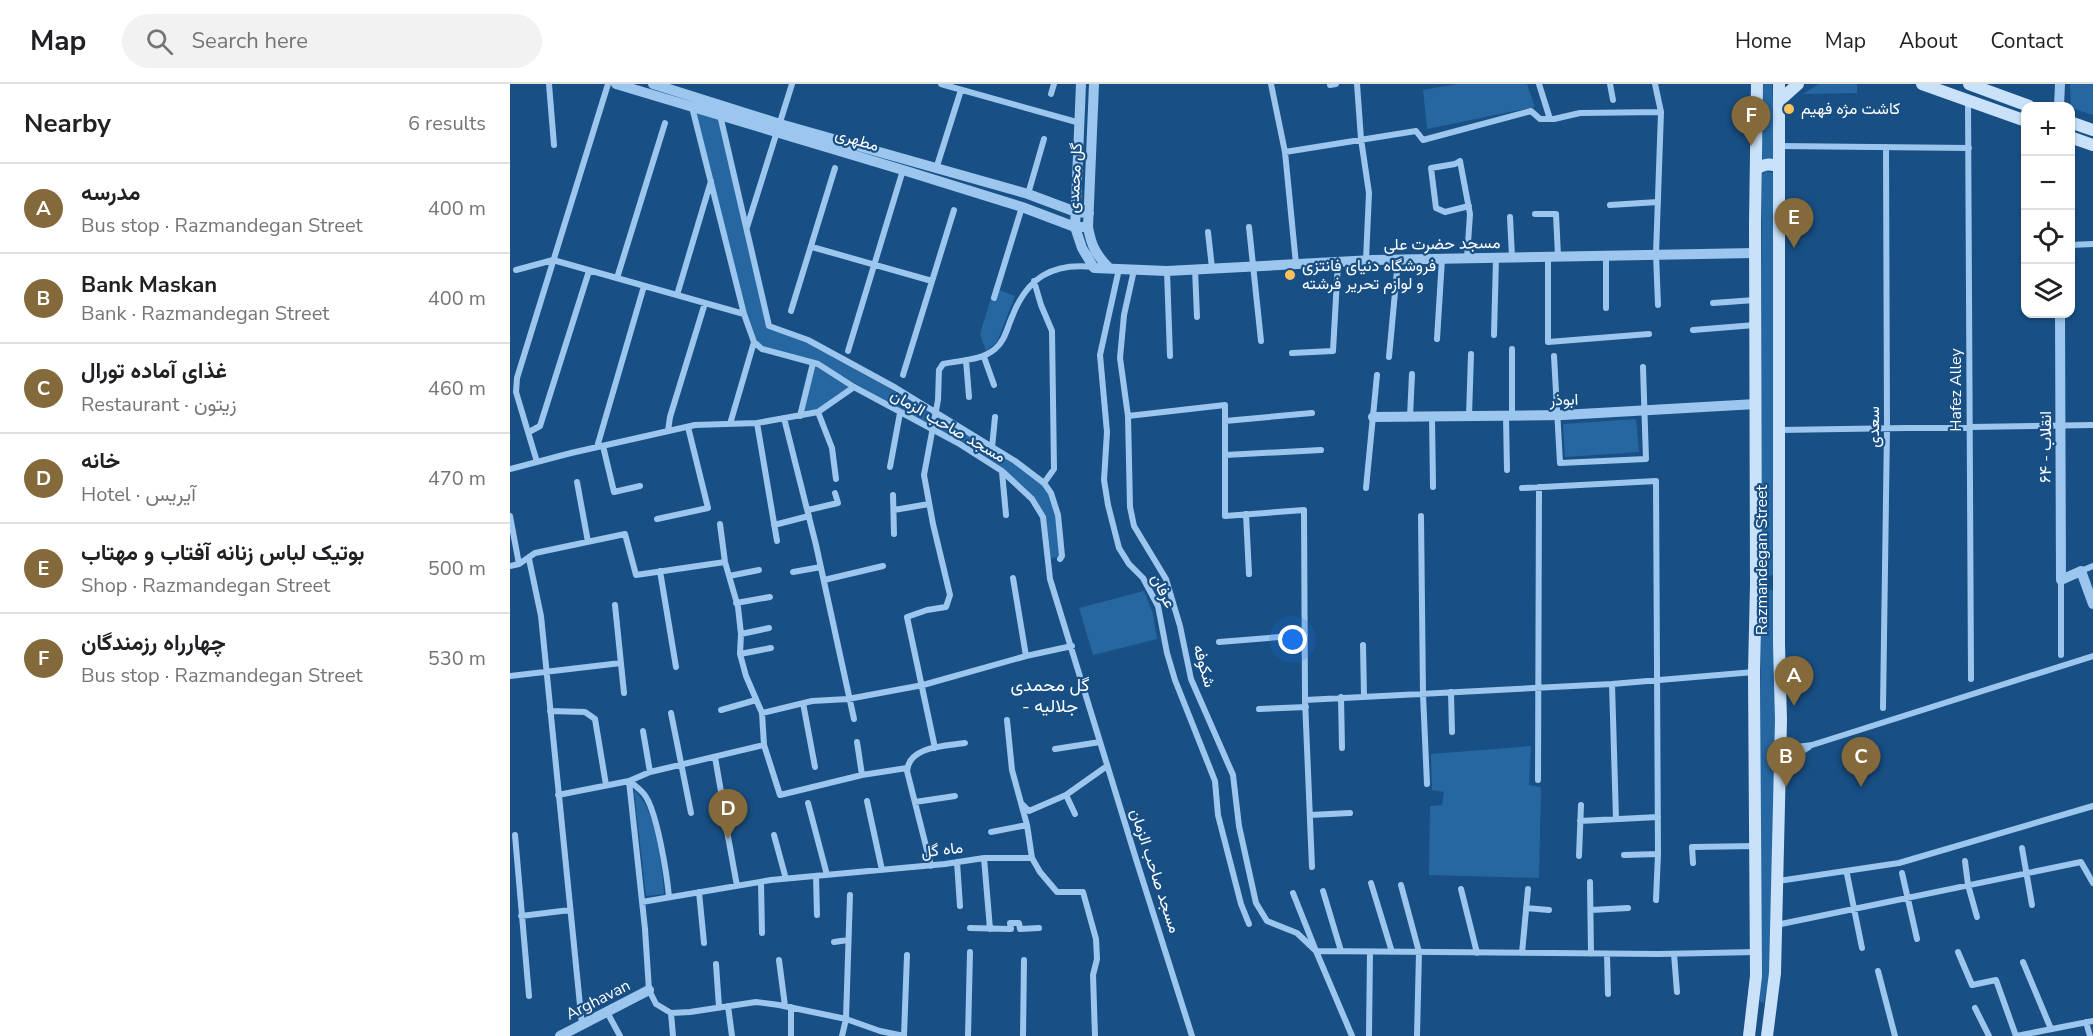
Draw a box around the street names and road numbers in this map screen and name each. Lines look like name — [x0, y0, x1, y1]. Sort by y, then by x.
street label: مطهری — [832, 123, 882, 157]
street label: گل محمدی — [1062, 142, 1088, 214]
street label: مسجد حضرت علی — [1383, 232, 1501, 256]
street label: Hafez Alley — [1945, 348, 1967, 432]
street label: مسجد صاحب الزمان — [886, 384, 1010, 468]
street label: ابوذر — [1548, 389, 1579, 412]
street label: سعدی — [1863, 406, 1885, 448]
street label: انقلاب - ۶۴ — [2035, 411, 2057, 483]
street label: Razmandegan Street — [1751, 484, 1773, 635]
street label: عرفان — [1145, 570, 1181, 612]
street label: شکوفه — [1187, 642, 1221, 690]
street label: مسجد صاحب الزمان — [1125, 806, 1185, 936]
street label: ماه گل — [920, 837, 964, 863]
street label: Arghavan — [562, 974, 634, 1026]

